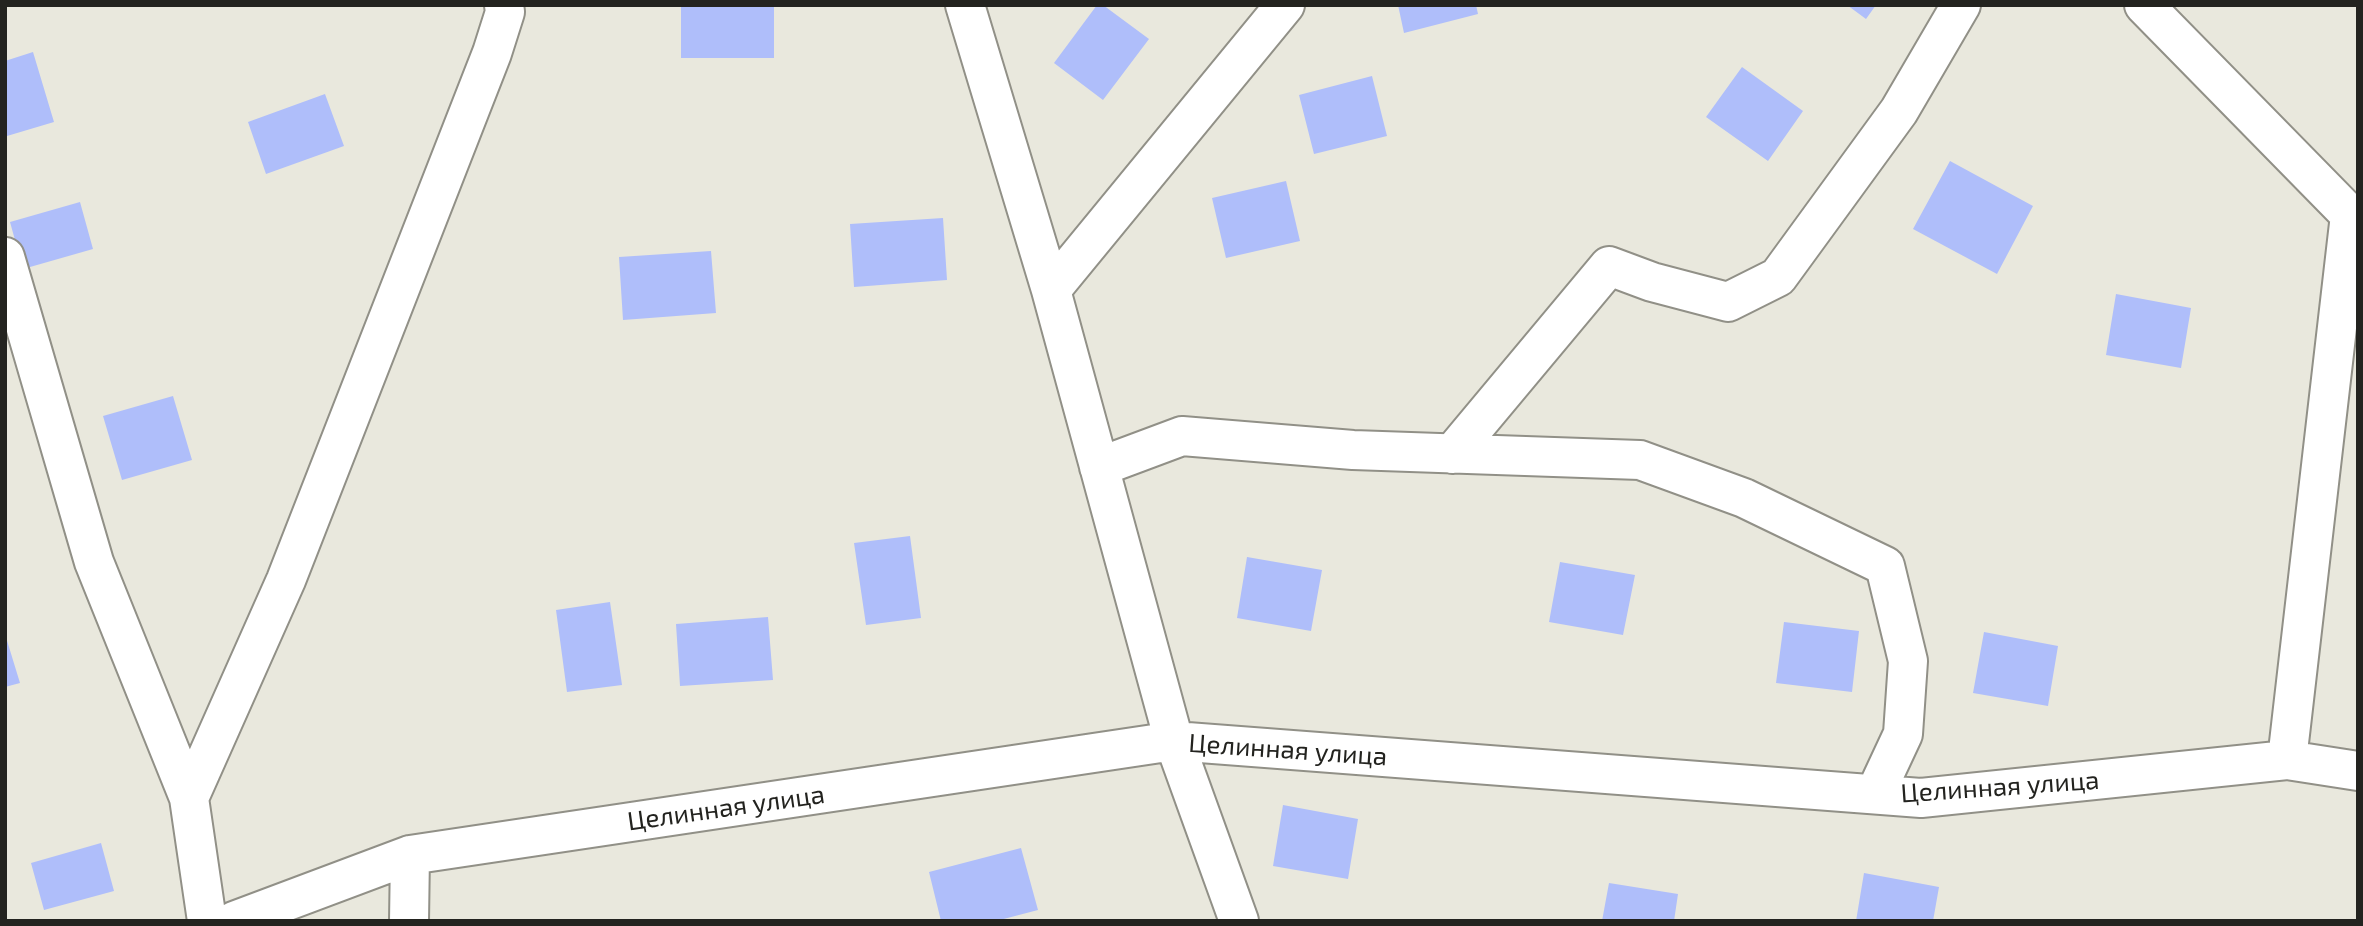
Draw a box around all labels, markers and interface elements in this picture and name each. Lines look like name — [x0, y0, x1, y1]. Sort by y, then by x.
street label: Целинная улица — [1188, 727, 1388, 773]
street label: Целинная улица — [1900, 764, 2100, 810]
street label: Целинная улица — [625, 779, 827, 837]

